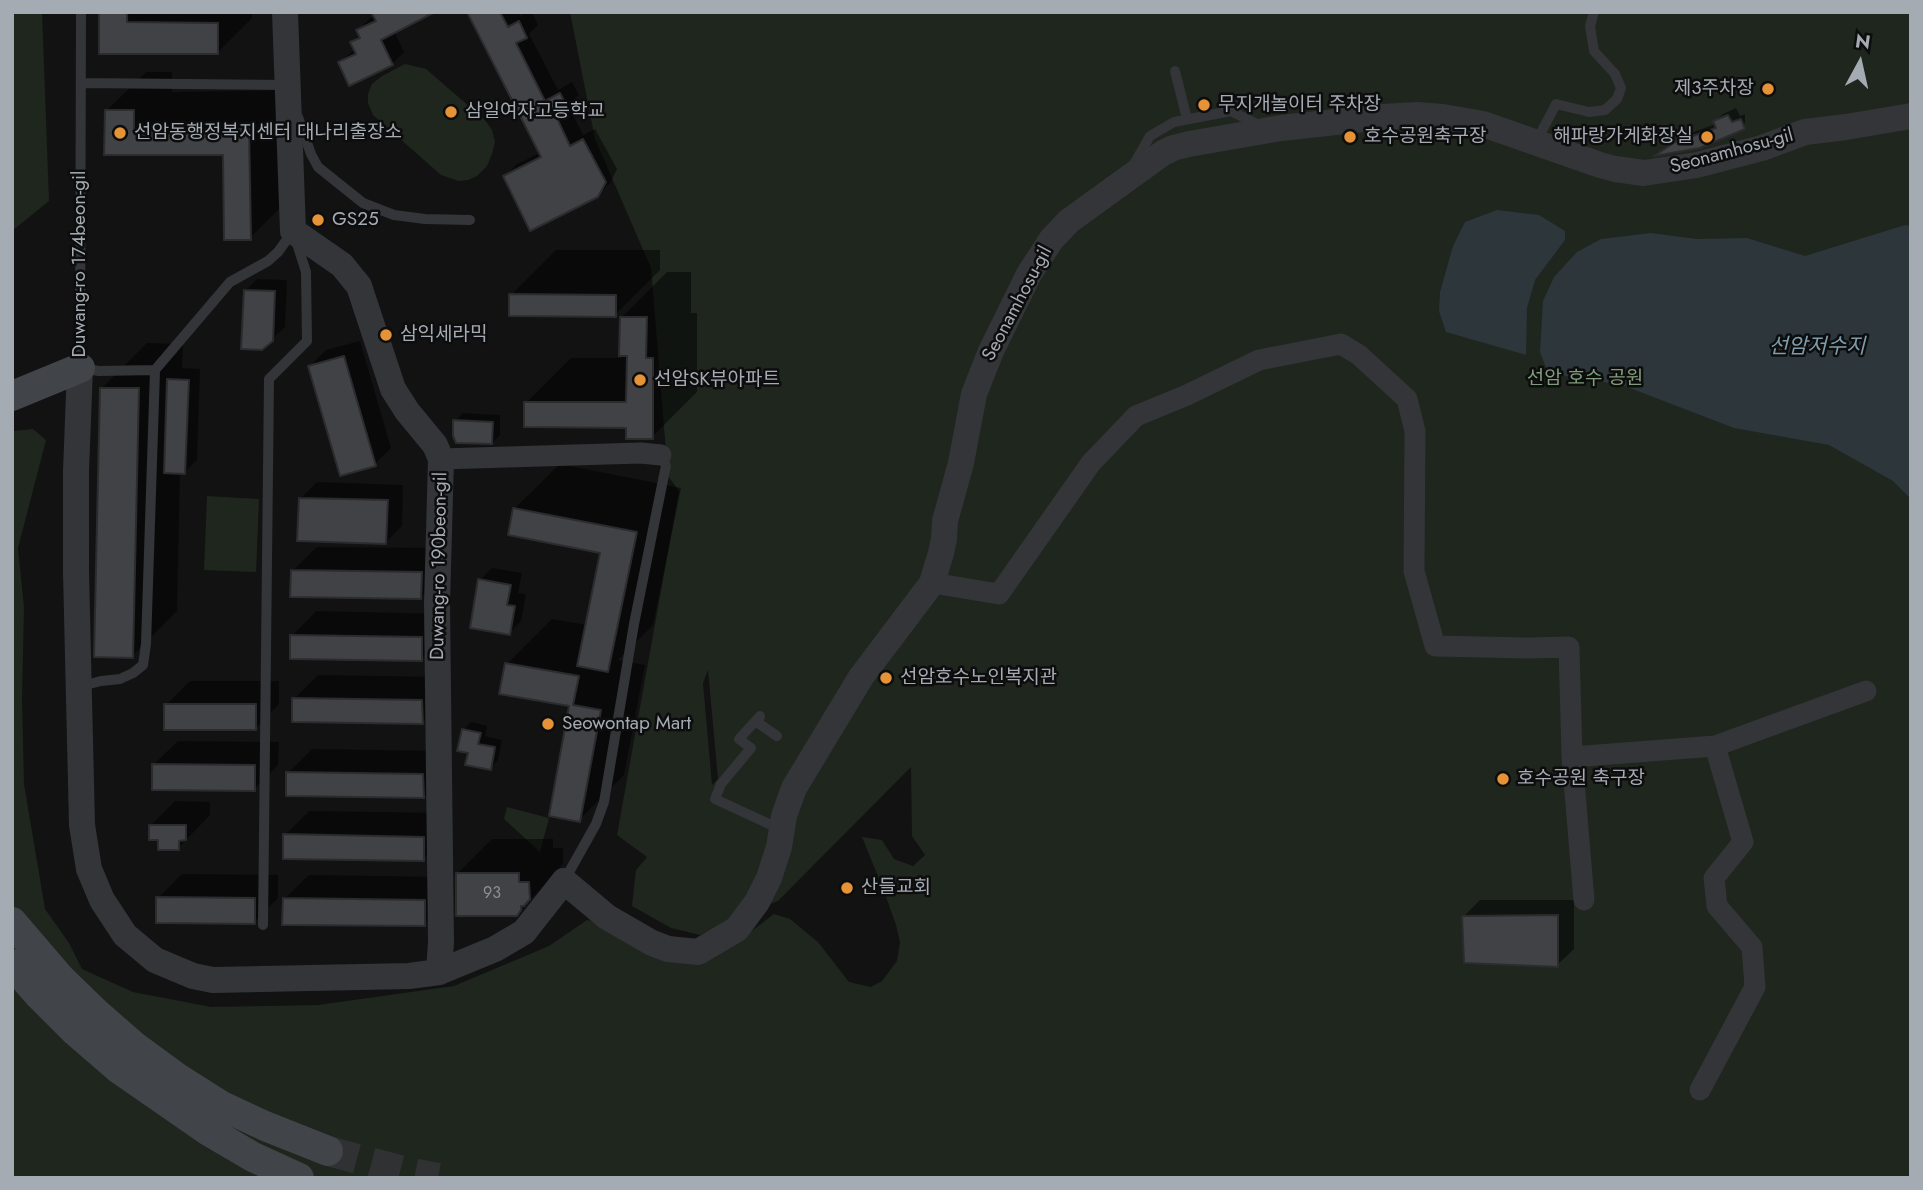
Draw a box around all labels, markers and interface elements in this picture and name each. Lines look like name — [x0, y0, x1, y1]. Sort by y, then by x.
text: N — [1854, 27, 1872, 56]
north arrow — [1825, 28, 1895, 98]
place label: 제3주차장 — [1674, 78, 1754, 100]
marker: 제3주차장 — [1760, 81, 1776, 97]
place label: 무지개놀이터 주차장 — [1218, 94, 1381, 116]
marker: 무지개놀이터 주차장 — [1196, 97, 1212, 113]
place label: 삼일여자고등학교 — [465, 101, 605, 123]
marker: 삼일여자고등학교 — [443, 104, 459, 120]
place label: 선암동행정복지센터 대나리출장소 — [134, 122, 402, 144]
marker: 선암동행정복지센터 대나리출장소 — [112, 125, 128, 141]
street label: Seonamhosu-gil — [1668, 125, 1796, 179]
place label: 호수공원축구장 — [1364, 126, 1486, 148]
place label: 해파랑가게화장실 — [1553, 126, 1693, 148]
marker: 호수공원축구장 — [1342, 129, 1358, 145]
marker: 해파랑가게화장실 — [1699, 129, 1715, 145]
street label: Duwang-ro 174beon-gil — [69, 171, 91, 357]
place label: GS25 — [332, 209, 379, 231]
marker: GS25 — [310, 212, 326, 228]
street label: Seonamhosu-gil — [978, 243, 1058, 365]
place label: 삼익세라믹 — [400, 324, 487, 346]
marker: 삼익세라믹 — [378, 327, 394, 343]
water label: 선암저수지 — [1769, 335, 1865, 361]
park label: 선암 호수 공원 — [1527, 368, 1643, 390]
place label: 선암SK뷰아파트 — [654, 369, 780, 391]
marker: 선암SK뷰아파트 — [632, 372, 648, 388]
street label: Duwang-ro 190beon-gil — [427, 472, 453, 660]
place label: 선암호수노인복지관 — [900, 667, 1057, 689]
marker: 선암호수노인복지관 — [878, 670, 894, 686]
place label: Seowontap Mart — [562, 713, 691, 735]
marker: Seowontap Mart — [540, 716, 556, 732]
place label: 호수공원 축구장 — [1517, 768, 1645, 790]
marker: 호수공원 축구장 — [1495, 771, 1511, 787]
place label: 산들교회 — [861, 877, 931, 899]
marker: 산들교회 — [839, 880, 855, 896]
house number: 93 — [483, 884, 501, 904]

